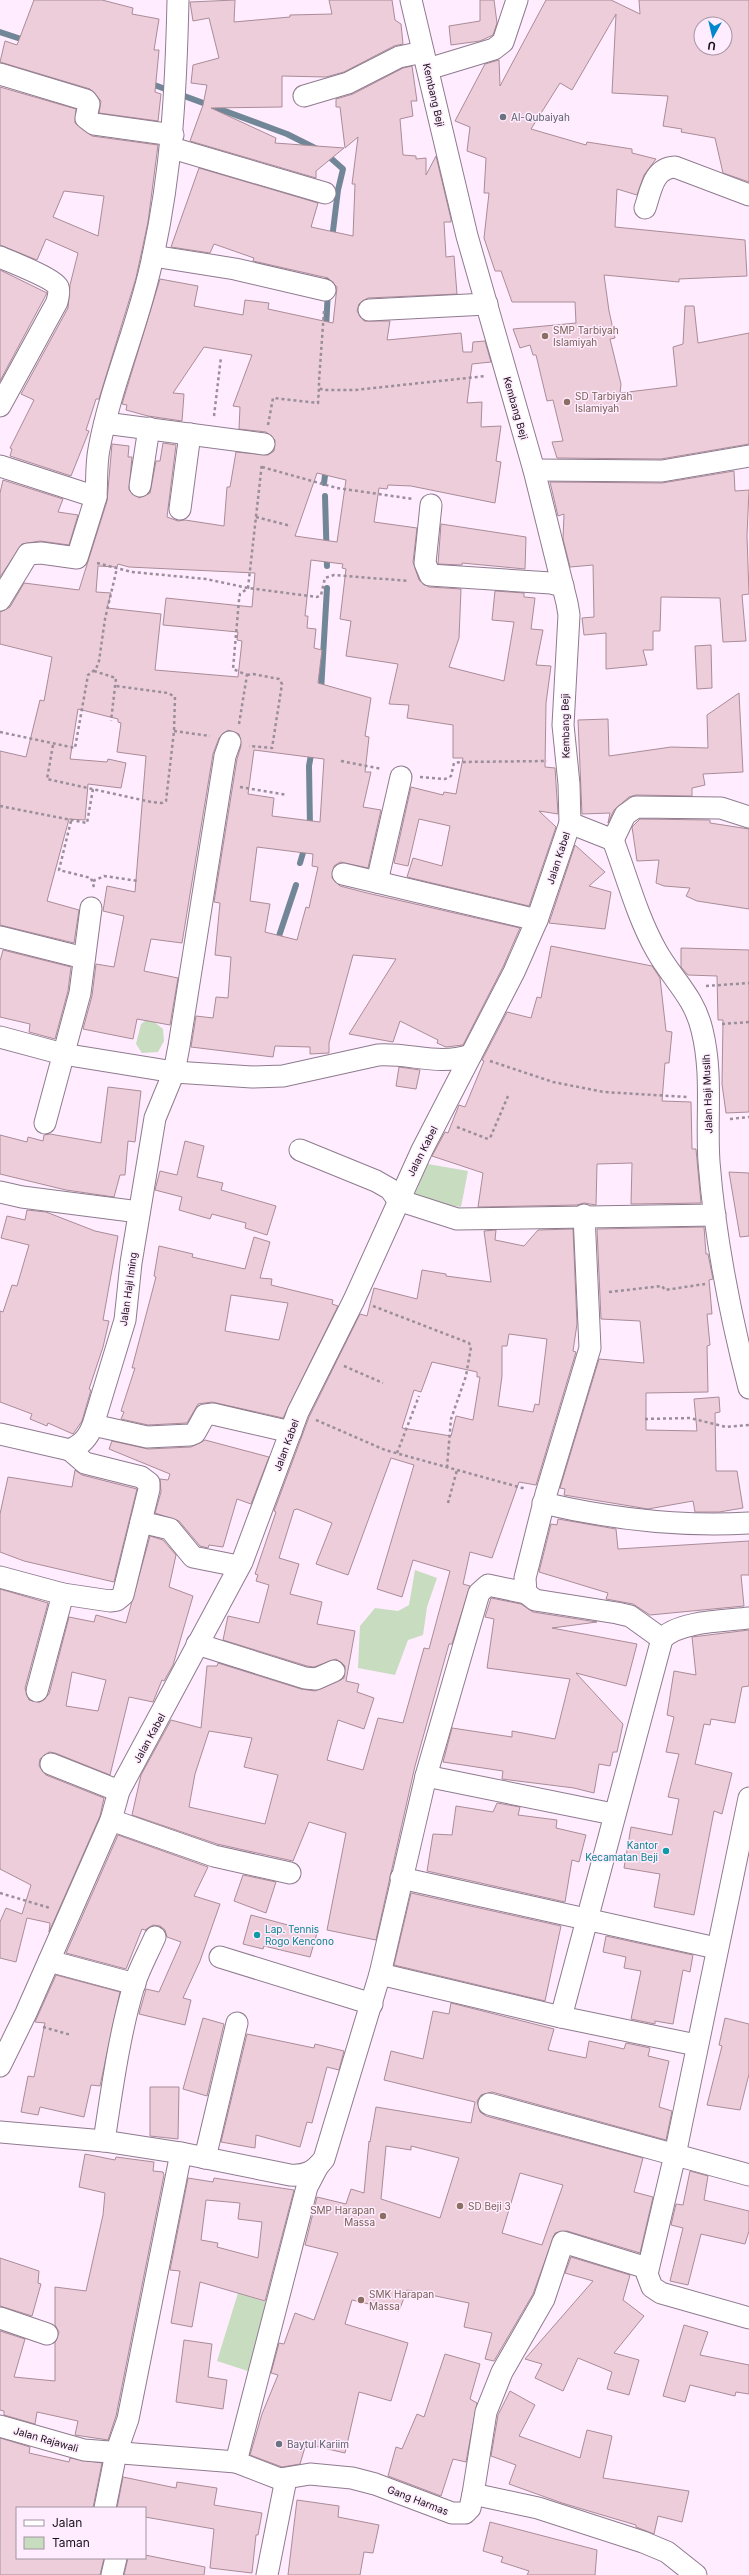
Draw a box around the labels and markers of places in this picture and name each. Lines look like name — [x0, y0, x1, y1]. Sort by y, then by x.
place label: Al-Qubaiyah — [511, 111, 570, 123]
marker: Al-Qubaiyah — [498, 112, 508, 122]
place label: SMP Tarbiyah Islamiyah — [553, 324, 619, 348]
marker: SMP Tarbiyah Islamiyah — [540, 331, 550, 341]
place label: SD Tarbiyah Islamiyah — [575, 390, 632, 414]
marker: SD Tarbiyah Islamiyah — [562, 397, 572, 407]
place label: Kantor Kecamatan Beji — [585, 1839, 658, 1863]
marker: Kantor Kecamatan Beji — [661, 1846, 671, 1856]
place label: Lap. Tennis Rogo Kencono — [265, 1923, 334, 1947]
marker: Lap. Tennis Rogo Kencono — [252, 1930, 262, 1940]
place label: SD Beji 3 — [468, 2200, 511, 2212]
marker: SD Beji 3 — [455, 2201, 465, 2211]
place label: SMP Harapan Massa — [310, 2204, 375, 2228]
marker: SMP Harapan Massa — [378, 2211, 388, 2221]
place label: SMK Harapan Massa — [369, 2288, 434, 2312]
marker: SMK Harapan Massa — [356, 2295, 366, 2305]
place label: Baytul Kariim — [287, 2438, 349, 2450]
marker: Baytul Kariim — [274, 2439, 284, 2449]

